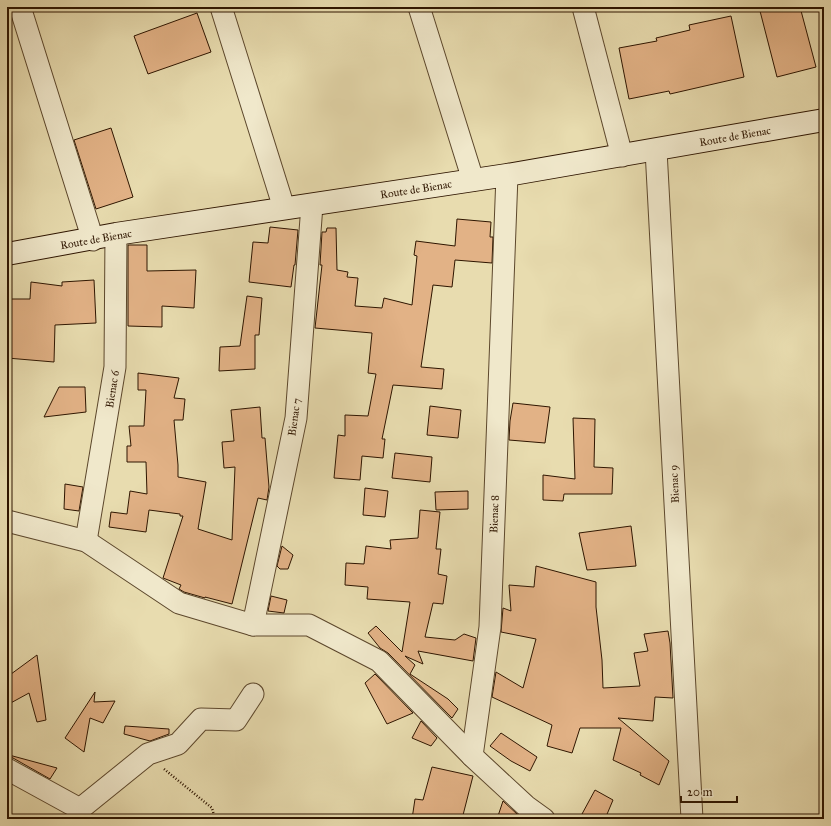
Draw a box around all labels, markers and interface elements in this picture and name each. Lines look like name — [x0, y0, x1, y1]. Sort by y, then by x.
street label: Route de Bienac — [698, 124, 772, 149]
street label: Route de Bienac — [379, 177, 453, 202]
street label: Route de Bienac — [59, 227, 133, 252]
street label: Bienac 6 — [103, 369, 122, 409]
street label: Bienac 7 — [285, 397, 304, 437]
street label: Bienac 9 — [667, 464, 682, 503]
street label: Bienac 8 — [487, 495, 502, 533]
scale bar — [681, 778, 737, 804]
text: 20 m — [687, 785, 713, 799]

